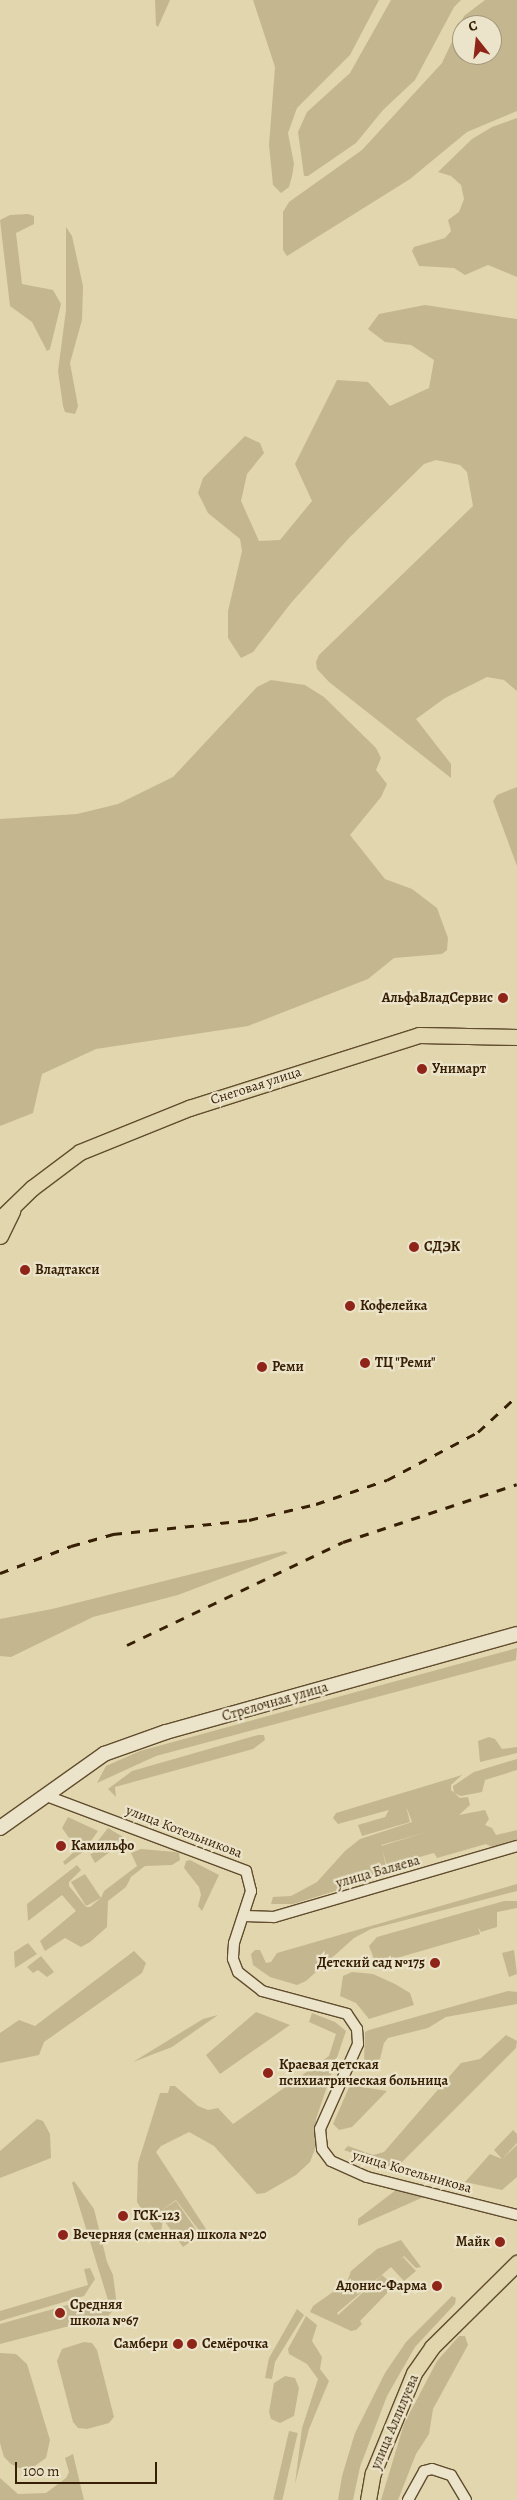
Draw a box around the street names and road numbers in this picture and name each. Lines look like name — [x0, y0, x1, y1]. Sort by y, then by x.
street label: Снеговая улица — [209, 1063, 303, 1109]
street label: Стрелочная улица — [220, 1679, 330, 1725]
street label: улица Котельникова — [123, 1802, 245, 1862]
street label: улица Баляева — [334, 1852, 422, 1892]
street label: улица Котельникова — [350, 2147, 474, 2197]
street label: улица Аллилуева — [367, 2372, 423, 2472]

